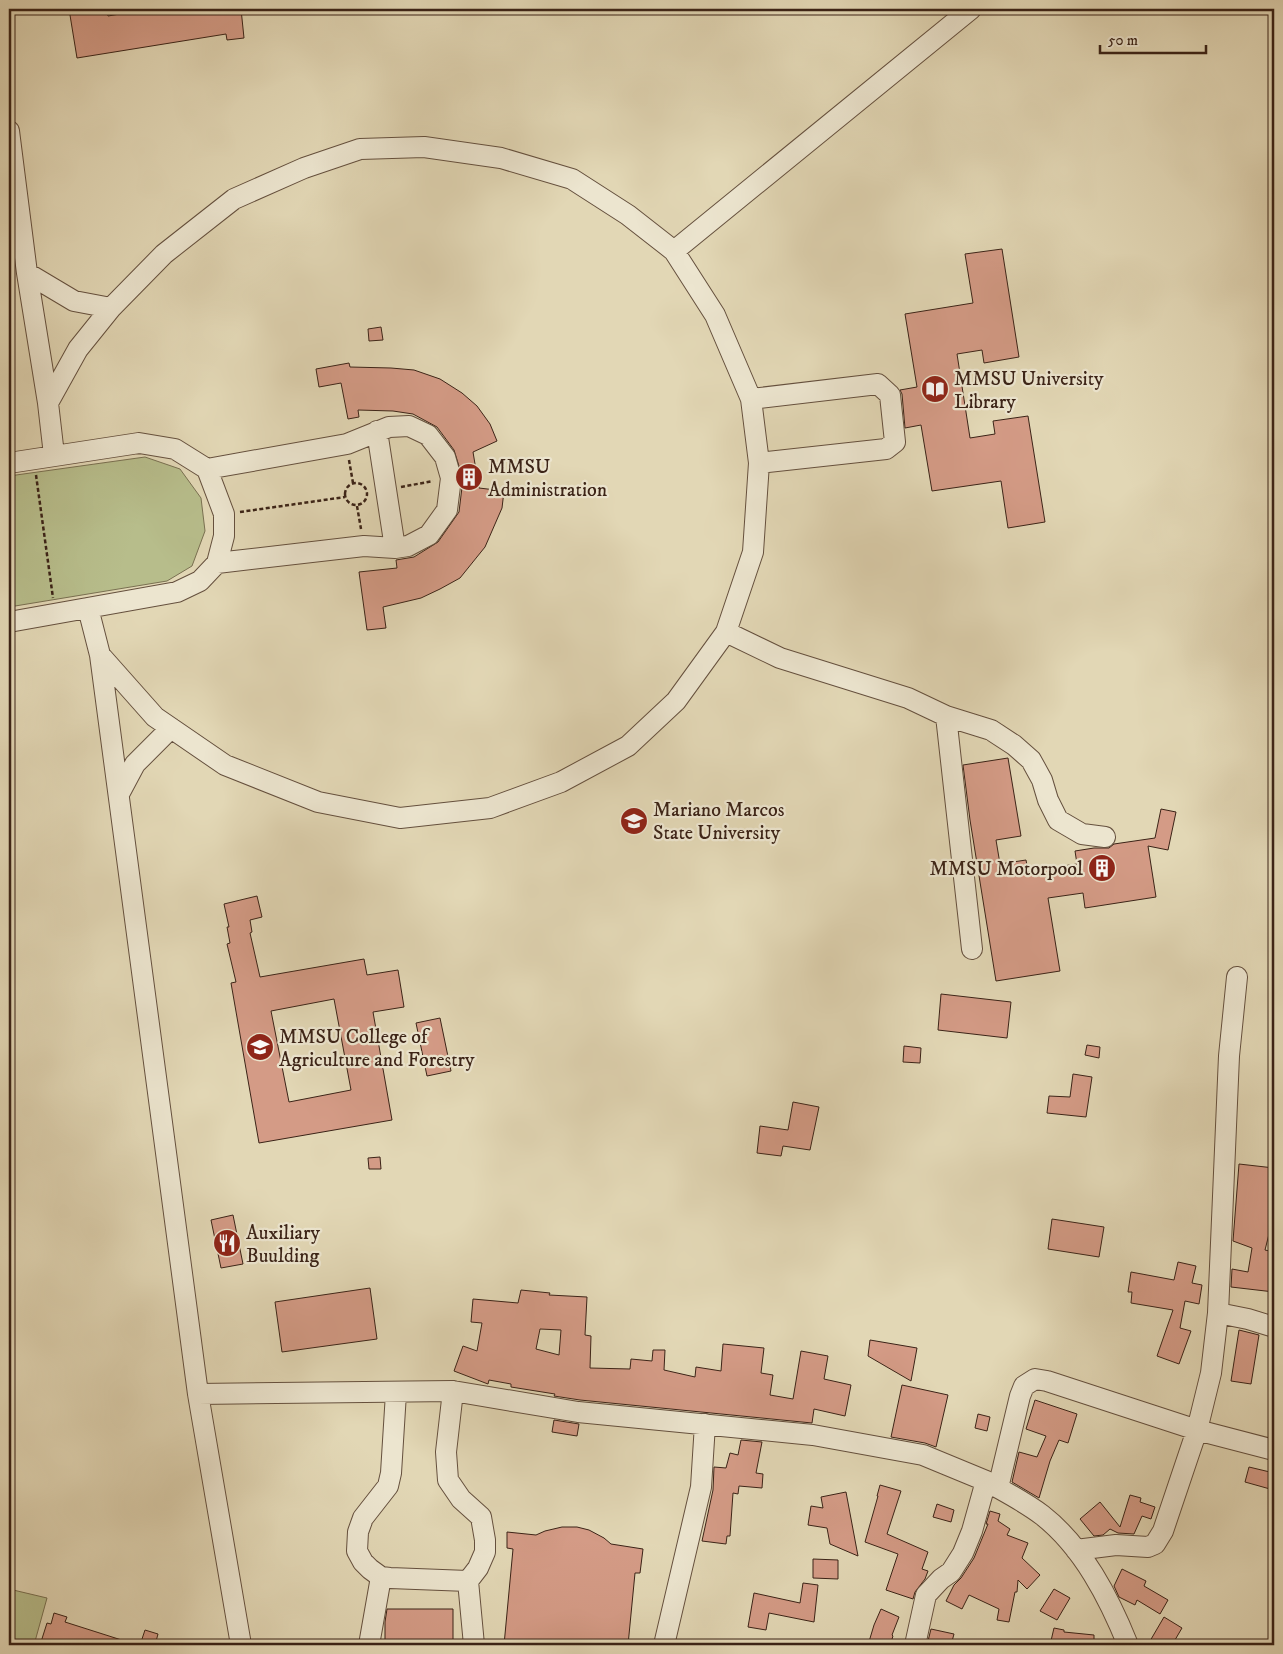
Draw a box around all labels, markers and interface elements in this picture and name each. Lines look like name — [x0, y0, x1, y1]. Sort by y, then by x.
scale bar — [1100, 22, 1207, 54]
text: 50 m — [1108, 31, 1138, 50]
place label: MMSU University Library — [954, 367, 1104, 415]
library icon: MMSU University Library — [920, 374, 950, 404]
place label: MMSU Administration — [488, 455, 608, 503]
building icon: MMSU Administration — [454, 462, 484, 492]
place label: Mariano Marcos State University — [653, 798, 785, 846]
school or university icon: Mariano Marcos State University — [619, 806, 649, 836]
building icon: MMSU Motorpool — [1087, 853, 1117, 883]
place label: MMSU Motorpool — [930, 857, 1083, 882]
place label: MMSU College of Agriculture and Forestry — [279, 1025, 475, 1073]
school or university icon: MMSU College of Agriculture and Forestry — [245, 1032, 275, 1062]
place label: Auxiliary Buulding — [246, 1221, 320, 1269]
restaurant icon: Auxiliary Buulding — [212, 1228, 242, 1258]

